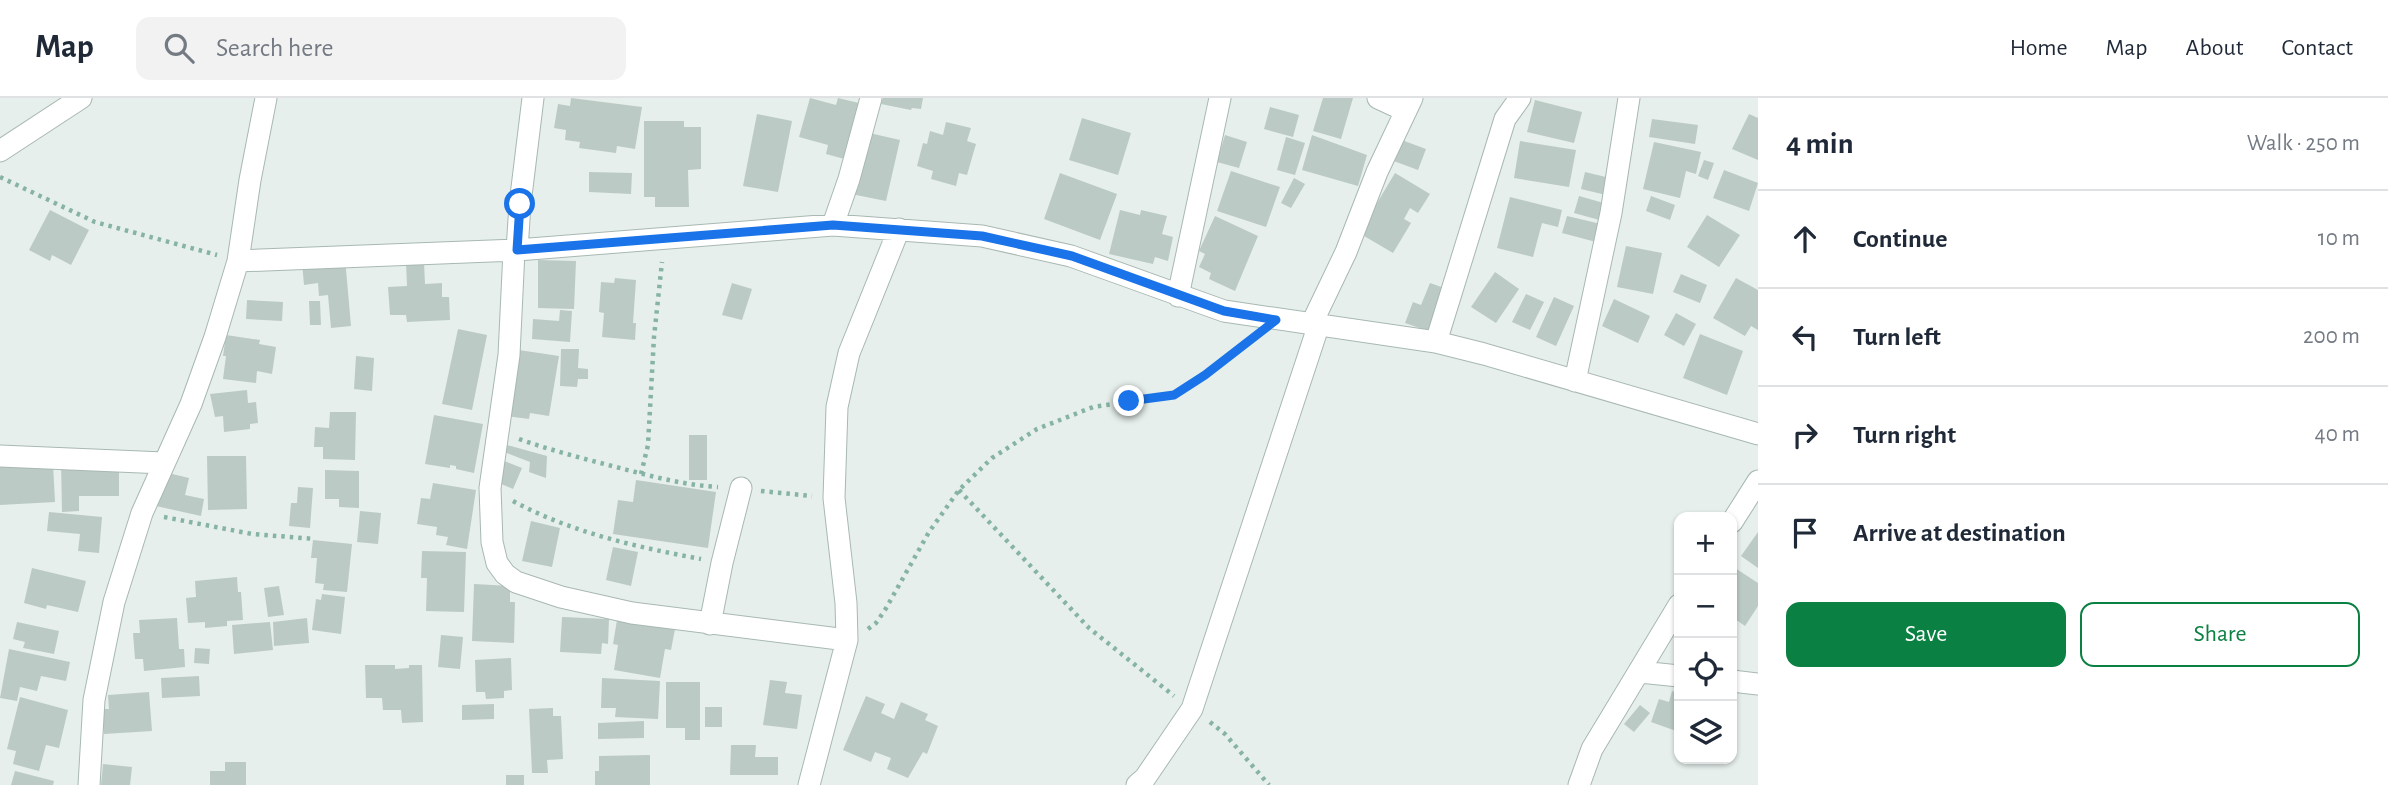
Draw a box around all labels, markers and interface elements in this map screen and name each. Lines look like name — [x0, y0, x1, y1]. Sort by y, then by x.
search box — [136, 17, 626, 80]
icon: search — [160, 29, 198, 67]
text: Map — [35, 31, 94, 64]
text: Search here — [216, 35, 334, 61]
text: Home — [2010, 36, 2068, 60]
text: Map — [2106, 36, 2148, 60]
text: About — [2186, 36, 2243, 60]
text: Contact — [2281, 36, 2353, 60]
text: 4 min — [1786, 129, 1854, 159]
text: Walk · 250 m — [2247, 132, 2360, 155]
route start — [504, 188, 535, 219]
icon: ahead — [1786, 220, 1824, 258]
text: Continue — [1853, 226, 1948, 252]
text: 10 m — [2318, 227, 2360, 250]
icon: left — [1786, 318, 1824, 356]
text: Turn left — [1853, 324, 1941, 350]
text: 200 m — [2303, 325, 2360, 348]
route end — [1113, 385, 1144, 416]
icon: right — [1786, 416, 1824, 454]
text: Turn right — [1853, 422, 1956, 448]
text: 40 m — [2315, 423, 2360, 446]
map controls — [1674, 512, 1737, 764]
button: + — [1674, 512, 1737, 575]
icon: arrive — [1786, 514, 1824, 552]
text: Arrive at destination — [1853, 520, 2066, 546]
button: − — [1674, 575, 1737, 638]
button: Save — [1786, 602, 2066, 667]
button: Share — [2080, 602, 2360, 667]
button: locate — [1674, 638, 1737, 701]
button: layers — [1674, 701, 1737, 764]

